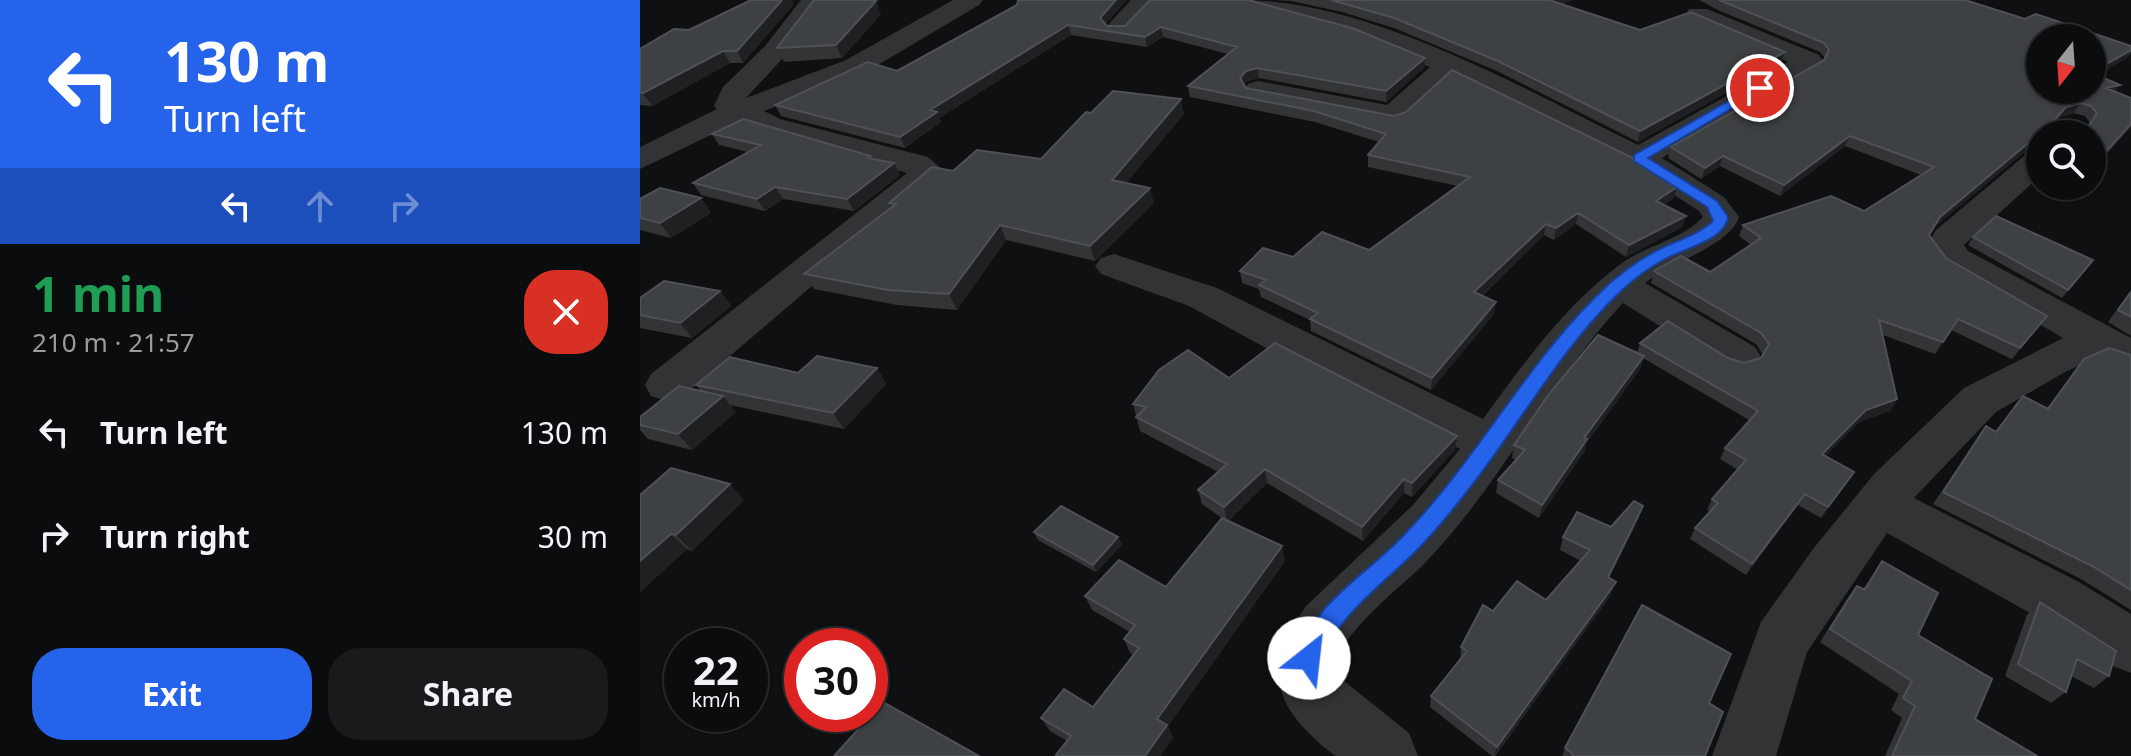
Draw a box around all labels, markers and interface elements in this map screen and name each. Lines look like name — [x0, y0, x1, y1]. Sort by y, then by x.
text: 130 m — [164, 22, 329, 98]
north arrow — [2026, 24, 2106, 104]
map controls — [2026, 24, 2106, 200]
icon: left — [32, 32, 136, 136]
pin — [1726, 54, 1794, 122]
icon: arrive — [1738, 66, 1782, 110]
text: Turn left — [164, 94, 306, 143]
button: search — [2026, 120, 2106, 200]
icon: left — [214, 184, 258, 228]
icon: ahead — [298, 184, 342, 228]
icon: right — [382, 184, 426, 228]
text: 1 min — [32, 261, 164, 326]
button: close — [524, 270, 608, 354]
text: 210 m · 21:57 — [32, 324, 195, 360]
icon: left — [32, 410, 76, 454]
text: Turn left — [100, 412, 228, 453]
text: 130 m — [521, 412, 608, 453]
icon: right — [32, 514, 76, 558]
text: Turn right — [100, 516, 250, 557]
text: 30 m — [538, 516, 608, 557]
position arrow — [1267, 616, 1351, 700]
speed limit sign: 30 — [784, 628, 888, 732]
text: 22 — [693, 642, 739, 697]
button: Exit — [32, 648, 312, 740]
button: Share — [328, 648, 608, 740]
text: km/h — [691, 686, 741, 713]

